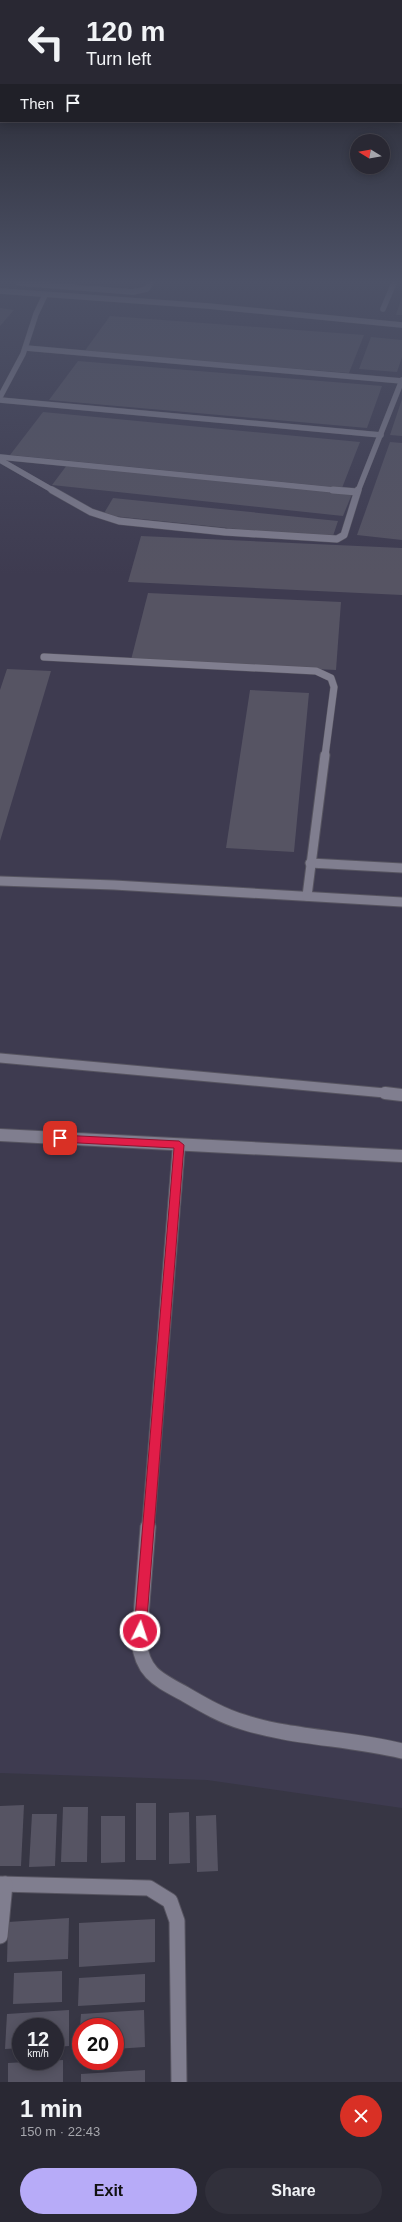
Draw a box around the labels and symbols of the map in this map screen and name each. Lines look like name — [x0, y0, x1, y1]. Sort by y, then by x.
north arrow — [350, 134, 390, 174]
pin — [43, 1121, 77, 1155]
position arrow — [119, 1610, 161, 1652]
speed limit sign: 20 — [72, 2018, 124, 2070]

